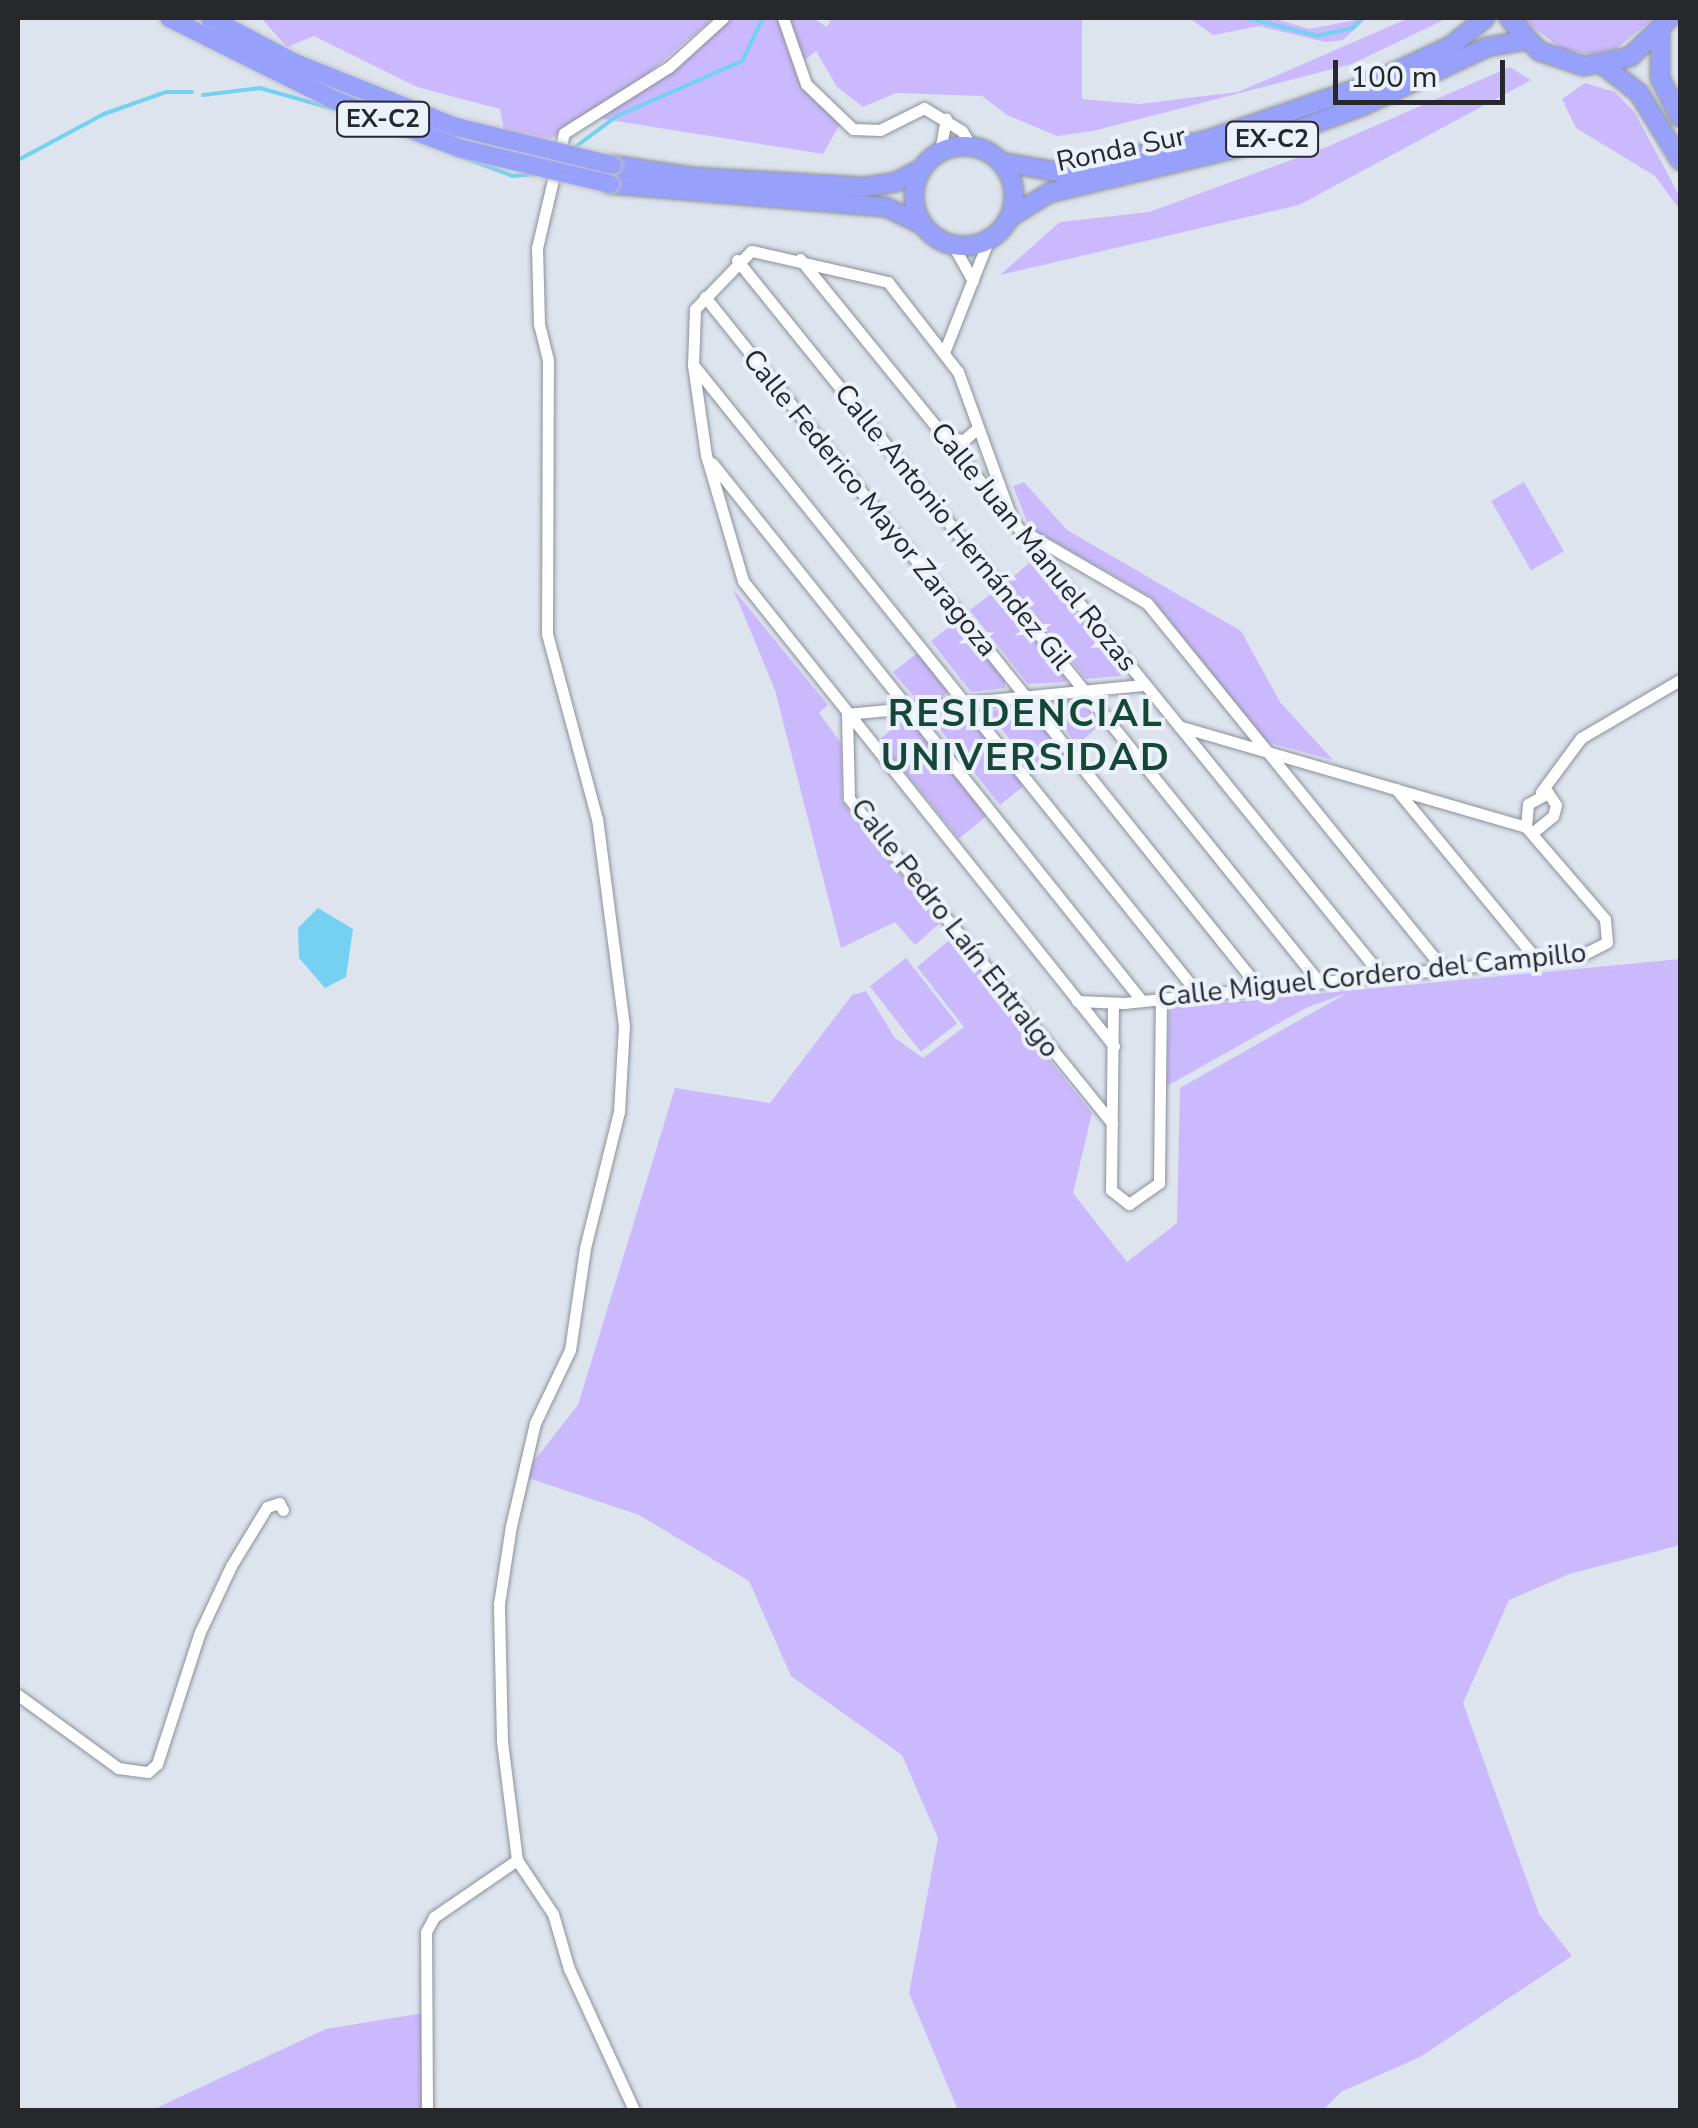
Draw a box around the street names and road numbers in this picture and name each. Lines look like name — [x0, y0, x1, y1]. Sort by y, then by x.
road number: EX-C2 — [336, 99, 430, 139]
street label: Ronda Sur — [1053, 119, 1189, 179]
road number: EX-C2 — [1224, 119, 1320, 159]
street label: Calle Federico Mayor Zaragoza — [736, 343, 1004, 663]
street label: Calle Antonio Hernández Gil — [827, 377, 1079, 677]
street label: Calle Juan Manuel Rozas — [923, 416, 1145, 678]
street label: Calle Pedro Laín Entralgo — [844, 792, 1066, 1064]
street label: Calle Miguel Cordero del Campillo — [1156, 936, 1588, 1014]

